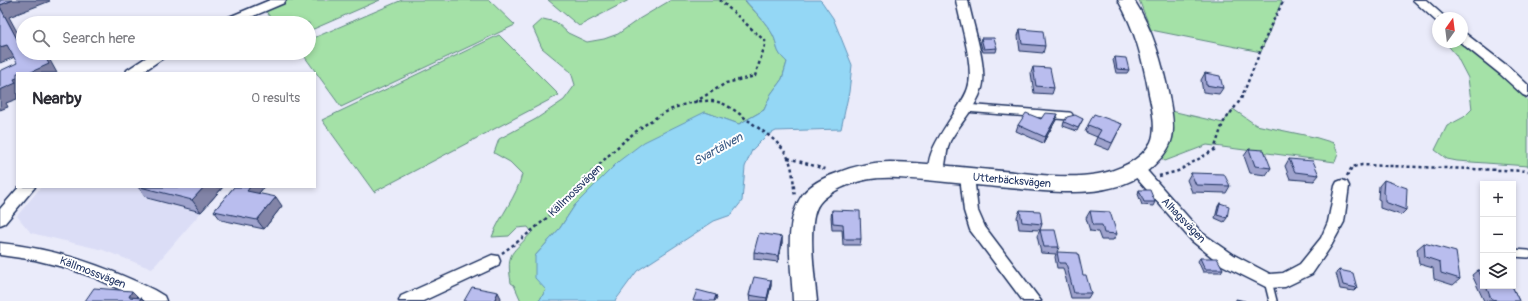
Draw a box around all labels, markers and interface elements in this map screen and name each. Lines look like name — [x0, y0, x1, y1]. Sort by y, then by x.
north arrow — [1432, 12, 1468, 48]
search box — [16, 16, 316, 60]
icon: search — [30, 27, 52, 49]
text: Search here — [62, 29, 135, 48]
text: Nearby — [32, 88, 81, 109]
text: 0 results — [251, 90, 300, 106]
water label: Svartälven — [691, 129, 746, 169]
street label: Källmossvägen — [546, 161, 605, 219]
street label: Utterbäcksvägen — [972, 171, 1052, 190]
map controls — [1480, 181, 1516, 289]
button: + — [1480, 181, 1516, 217]
street label: Alhagsvägen — [1159, 195, 1208, 246]
button: − — [1480, 217, 1516, 253]
button: layers — [1480, 253, 1516, 289]
street label: Källmossvägen — [58, 254, 128, 291]

